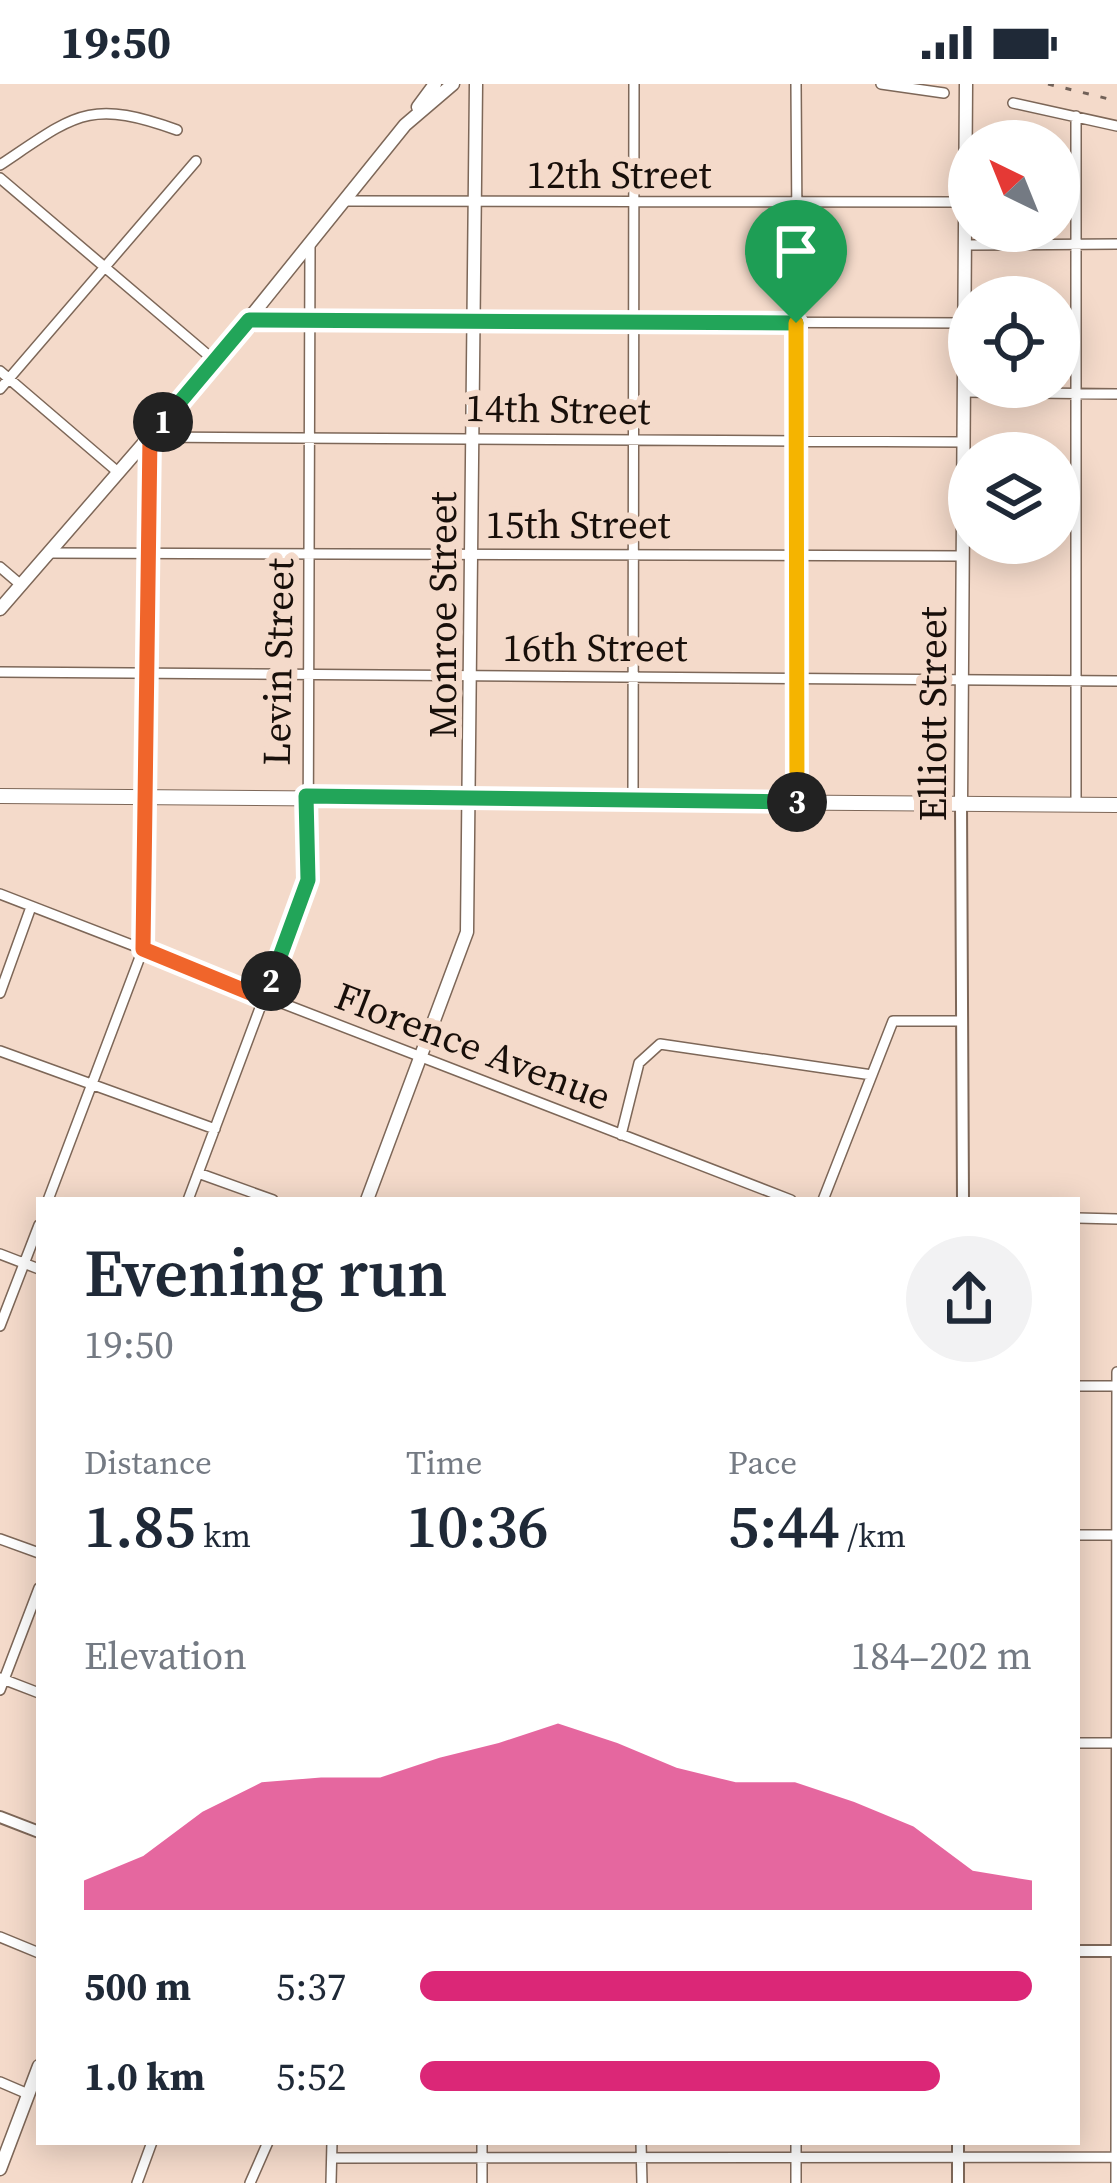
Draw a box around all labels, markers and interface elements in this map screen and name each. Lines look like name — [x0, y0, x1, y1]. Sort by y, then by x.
text: 19:50 — [60, 11, 171, 73]
north arrow — [948, 120, 1080, 252]
map controls — [948, 120, 1080, 564]
street label: 12th Street — [526, 148, 712, 201]
pin — [745, 200, 847, 323]
icon: arrive — [763, 218, 829, 284]
button: locate — [948, 276, 1080, 408]
street label: 14th Street — [465, 381, 651, 437]
pin: 1 — [133, 392, 193, 452]
text: 1 — [154, 399, 172, 444]
button: layers — [948, 432, 1080, 564]
street label: Monroe Street — [416, 491, 469, 738]
street label: 15th Street — [485, 498, 671, 551]
street label: Levin Street — [250, 557, 306, 766]
street label: Elliott Street — [906, 606, 959, 822]
street label: 16th Street — [502, 621, 688, 674]
pin: 3 — [767, 772, 827, 832]
text: 3 — [788, 779, 806, 824]
pin: 2 — [241, 951, 301, 1011]
text: 2 — [262, 958, 280, 1003]
street label: Florence Avenue — [328, 969, 618, 1123]
text: Evening run — [84, 1228, 448, 1318]
button: share — [906, 1236, 1032, 1362]
text: 19:50 — [84, 1318, 174, 1371]
text: Distance — [84, 1440, 212, 1485]
text: Time — [406, 1440, 482, 1485]
text: Pace — [728, 1440, 797, 1485]
text: 1.85 — [84, 1485, 196, 1567]
text: 10:36 — [406, 1485, 549, 1567]
text: 5:44 — [728, 1485, 840, 1567]
text: km — [196, 1513, 251, 1558]
text: /km — [840, 1513, 906, 1558]
text: Elevation — [84, 1629, 247, 1682]
text: 184–202 m — [851, 1629, 1032, 1682]
text: 500 m — [84, 1960, 191, 2013]
text: 5:37 — [276, 1960, 346, 2013]
text: 1.0 km — [84, 2050, 205, 2103]
text: 5:52 — [276, 2050, 346, 2103]

